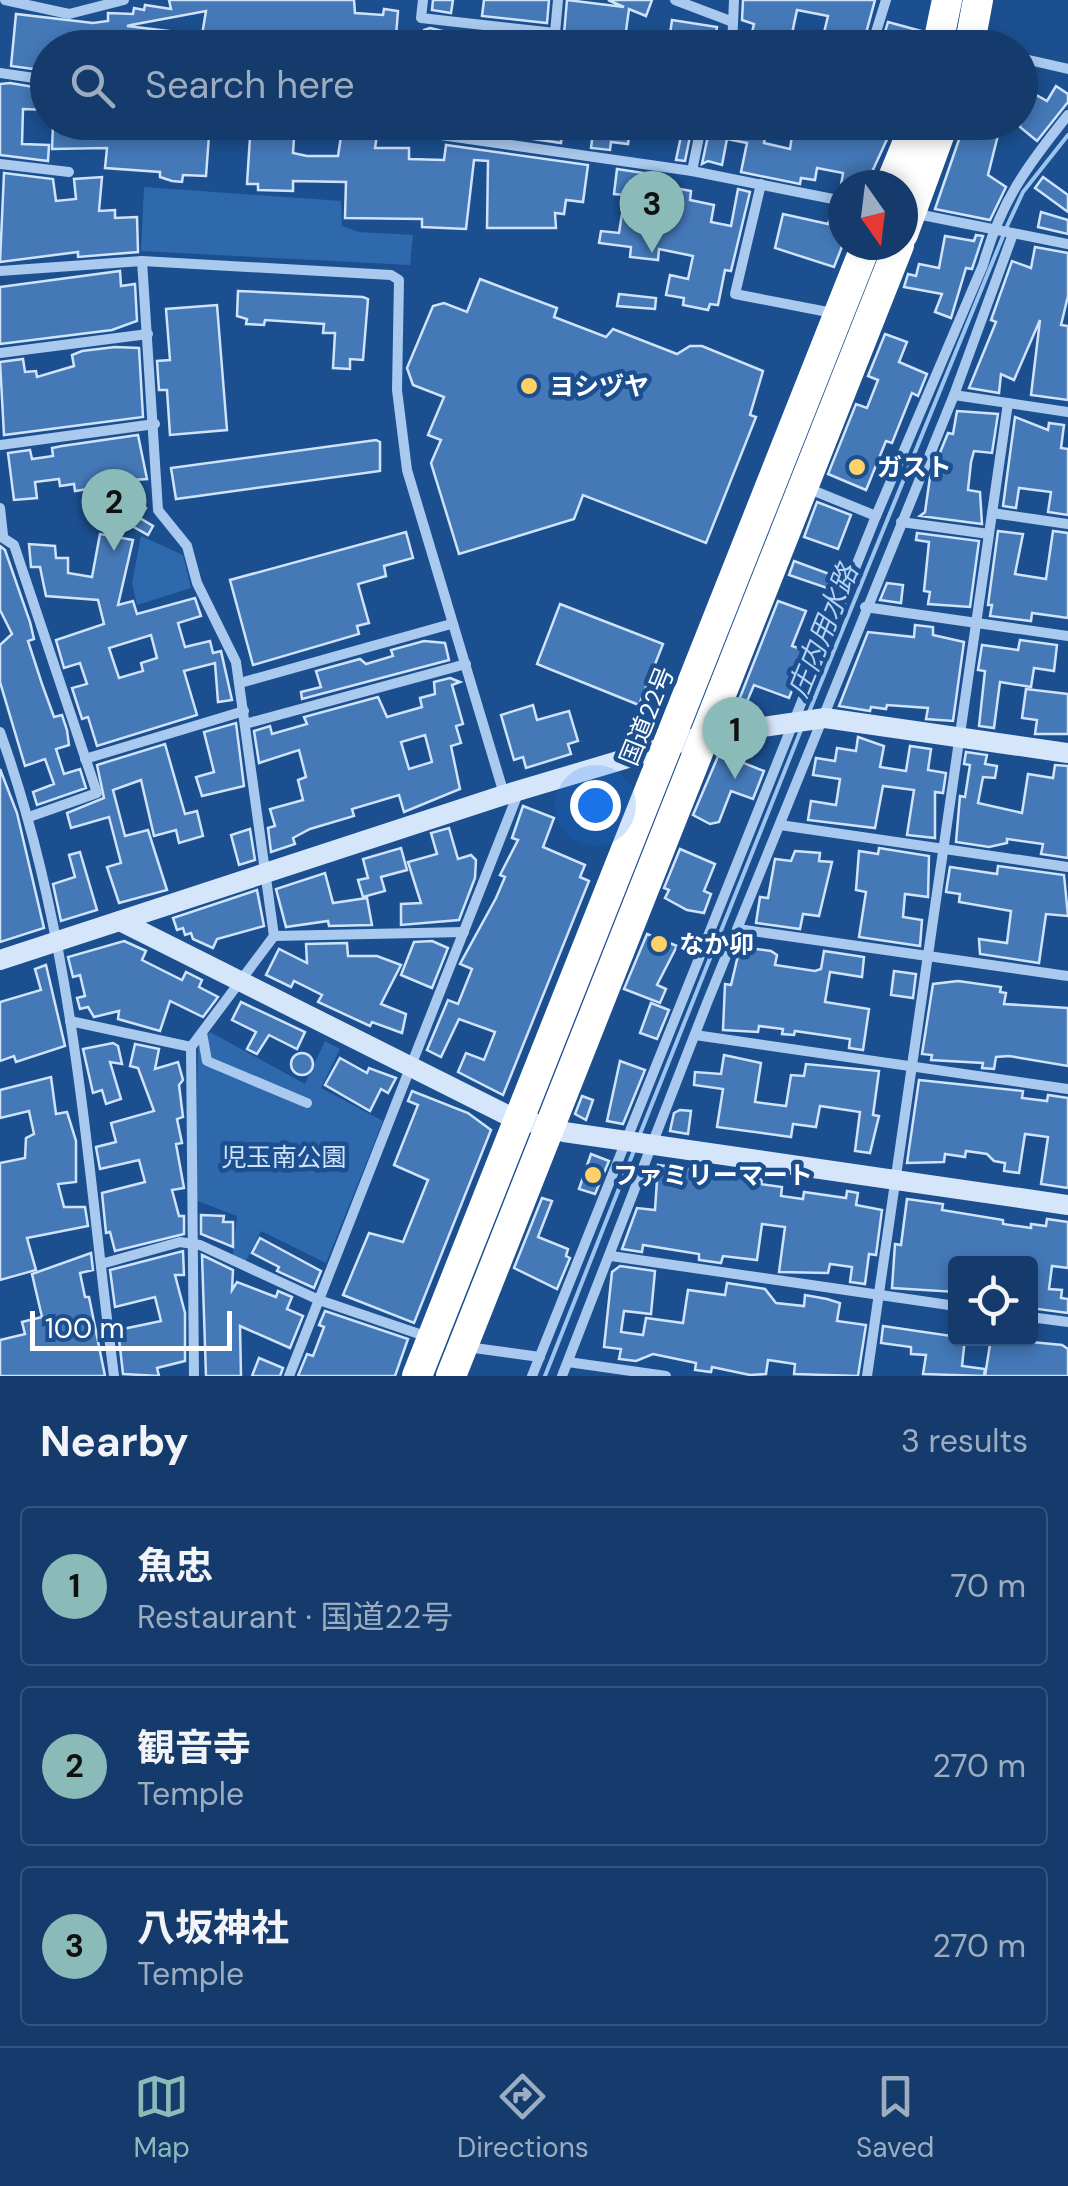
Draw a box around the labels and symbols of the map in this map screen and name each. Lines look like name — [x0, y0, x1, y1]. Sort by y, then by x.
pin: 3 — [620, 170, 684, 253]
north arrow — [828, 170, 918, 260]
place label: ヨシヅヤ — [549, 370, 649, 403]
marker: ヨシヅヤ — [518, 375, 540, 397]
place label: ガスト — [877, 451, 952, 484]
marker: ガスト — [846, 456, 868, 478]
pin: 2 — [82, 468, 146, 551]
water label: 庄内用水路 — [780, 557, 867, 703]
street label: 国道22号 — [612, 662, 682, 770]
pin: 1 — [702, 696, 768, 779]
your location — [570, 780, 621, 831]
place label: なか卯 — [679, 928, 754, 961]
marker: なか卯 — [648, 933, 670, 955]
park label: 児玉南公園 — [221, 1141, 347, 1174]
place label: ファミリーマート — [613, 1159, 813, 1192]
marker: ファミリーマート — [582, 1164, 604, 1186]
scale bar — [30, 1306, 232, 1350]

